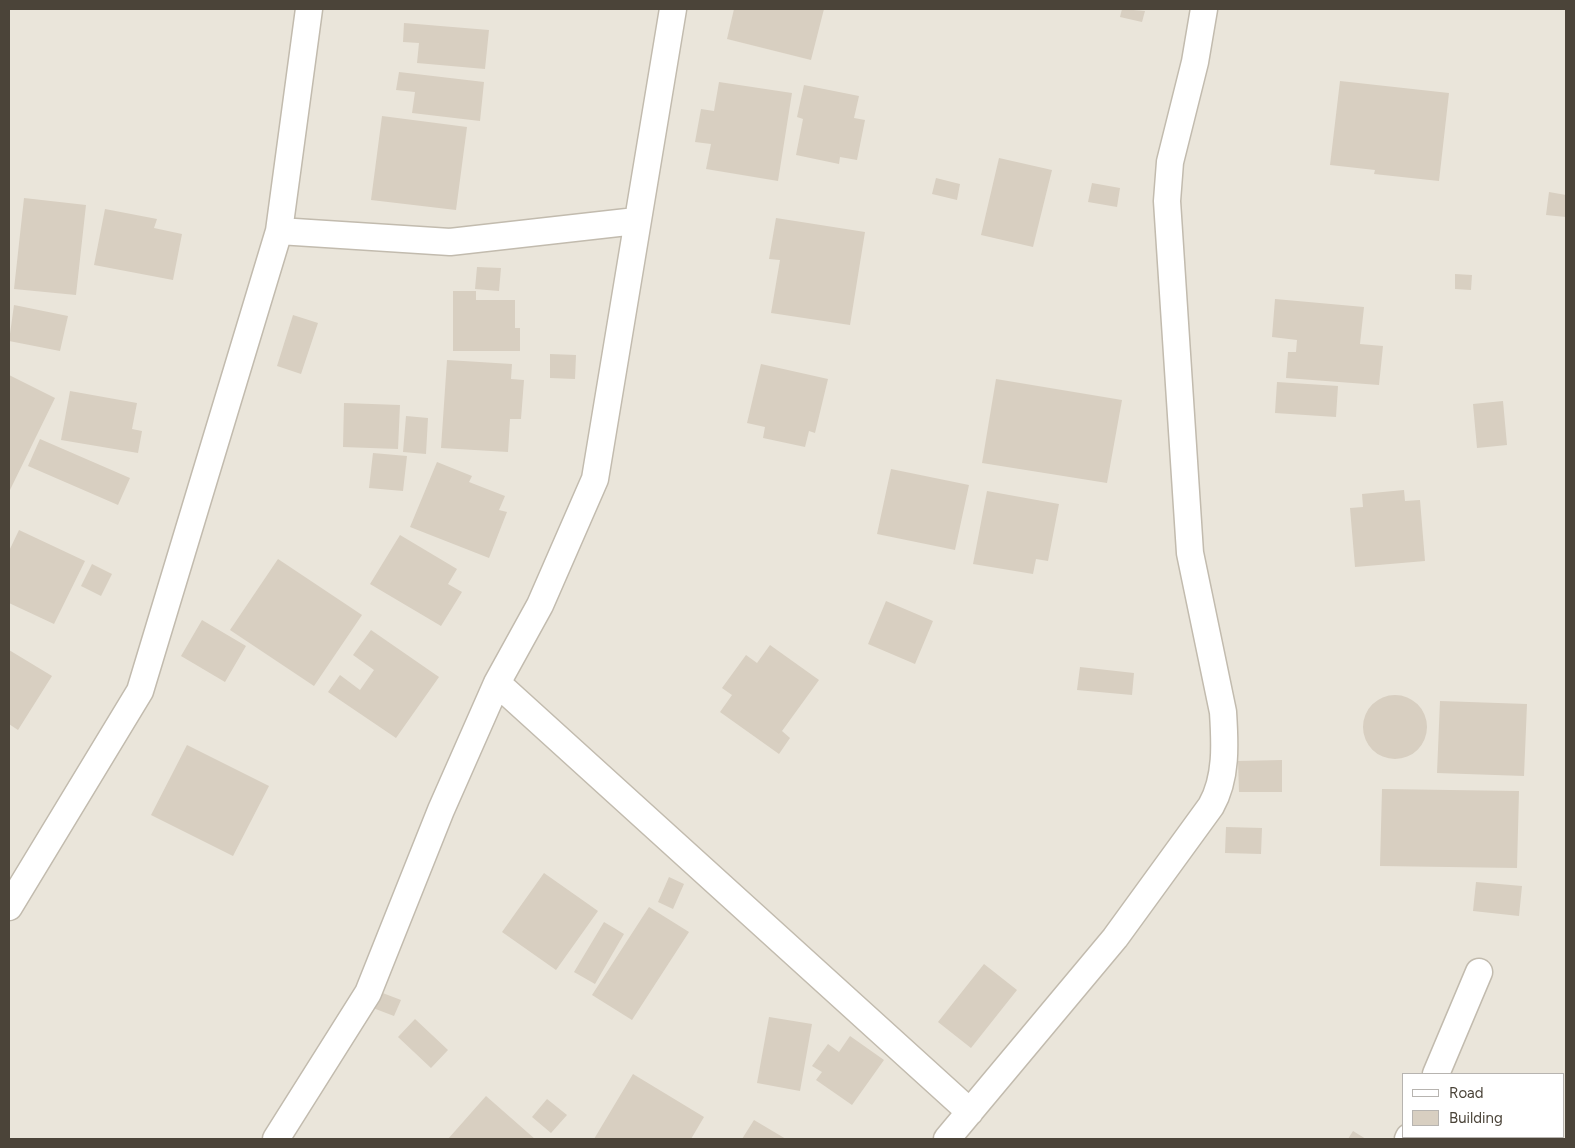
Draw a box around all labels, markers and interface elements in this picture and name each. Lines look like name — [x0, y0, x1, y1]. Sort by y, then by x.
legend — [1402, 1073, 1565, 1138]
text: Road — [1449, 1084, 1484, 1102]
text: Building — [1449, 1109, 1503, 1127]

